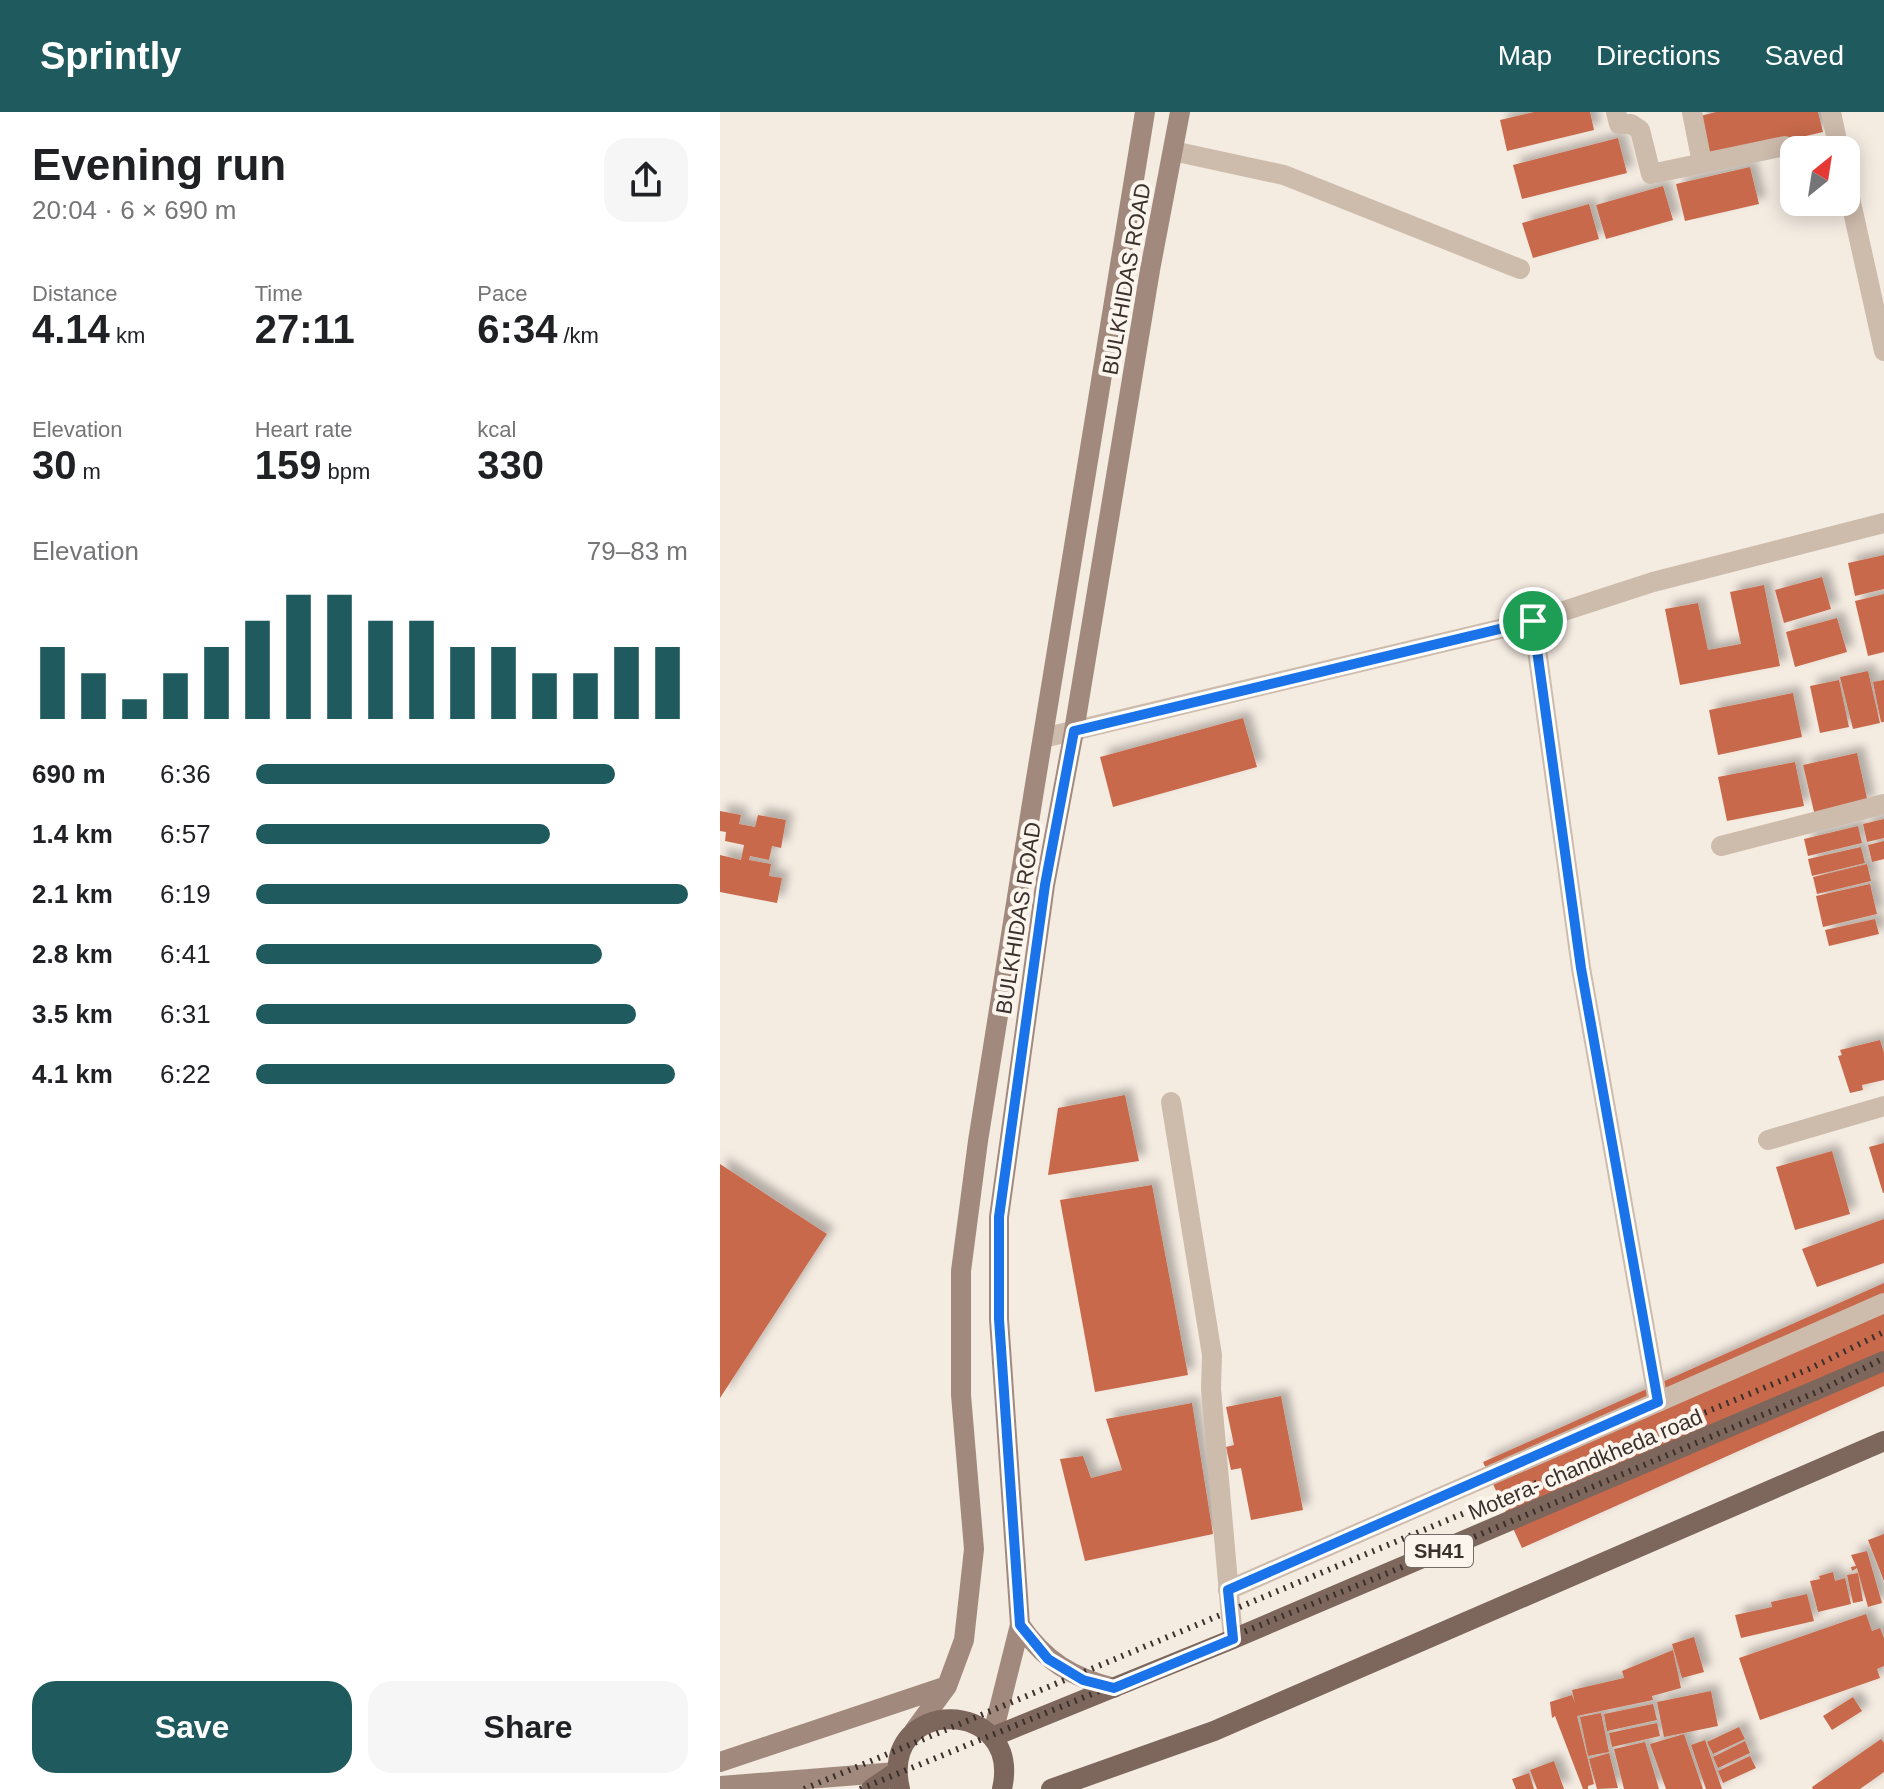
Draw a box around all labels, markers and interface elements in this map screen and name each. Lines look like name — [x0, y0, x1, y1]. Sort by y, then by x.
text: Sprintly — [40, 35, 181, 77]
text: Map — [1498, 40, 1552, 71]
text: Directions — [1596, 40, 1721, 71]
text: Saved — [1765, 40, 1844, 71]
north arrow — [1780, 136, 1860, 216]
map controls — [1780, 136, 1860, 216]
button: share — [604, 138, 688, 222]
text: Evening run — [32, 140, 286, 189]
street label: BULKHIDAS ROAD — [1097, 181, 1156, 377]
text: 20:04 · 6 × 690 m — [32, 195, 237, 225]
text: Distance — [32, 281, 118, 306]
text: Time — [255, 281, 303, 306]
text: Pace — [477, 281, 527, 306]
text: 4.14 — [32, 307, 110, 351]
text: 27:11 — [255, 307, 355, 351]
text: 6:34 — [477, 307, 557, 351]
text: km — [110, 323, 145, 348]
text: /km — [557, 323, 599, 348]
text: Elevation — [32, 417, 123, 442]
text: Heart rate — [255, 417, 352, 442]
text: kcal — [477, 417, 516, 442]
text: 30 — [32, 443, 77, 487]
text: 159 — [255, 443, 321, 487]
text: 330 — [477, 443, 544, 487]
text: m — [77, 459, 101, 484]
text: bpm — [321, 459, 370, 484]
text: Elevation — [32, 536, 139, 566]
text: 79–83 m — [587, 536, 688, 566]
pin — [1499, 587, 1567, 655]
icon: arrive — [1511, 599, 1555, 643]
text: 690 m — [32, 759, 106, 789]
text: 6:36 — [160, 759, 211, 789]
text: 1.4 km — [32, 819, 113, 849]
text: 6:57 — [160, 819, 211, 849]
street label: BULKHIDAS ROAD — [991, 820, 1046, 1016]
text: 2.1 km — [32, 879, 113, 909]
text: 6:19 — [160, 879, 211, 909]
text: 2.8 km — [32, 939, 113, 969]
text: 6:41 — [160, 939, 211, 969]
text: 3.5 km — [32, 999, 113, 1029]
text: 6:31 — [160, 999, 211, 1029]
text: 4.1 km — [32, 1059, 113, 1089]
text: 6:22 — [160, 1059, 211, 1089]
street label: Motera- chandkheda road — [1464, 1404, 1706, 1525]
road number: SH41 — [1405, 1535, 1473, 1567]
button: Save — [32, 1681, 352, 1773]
button: Share — [368, 1681, 688, 1773]

